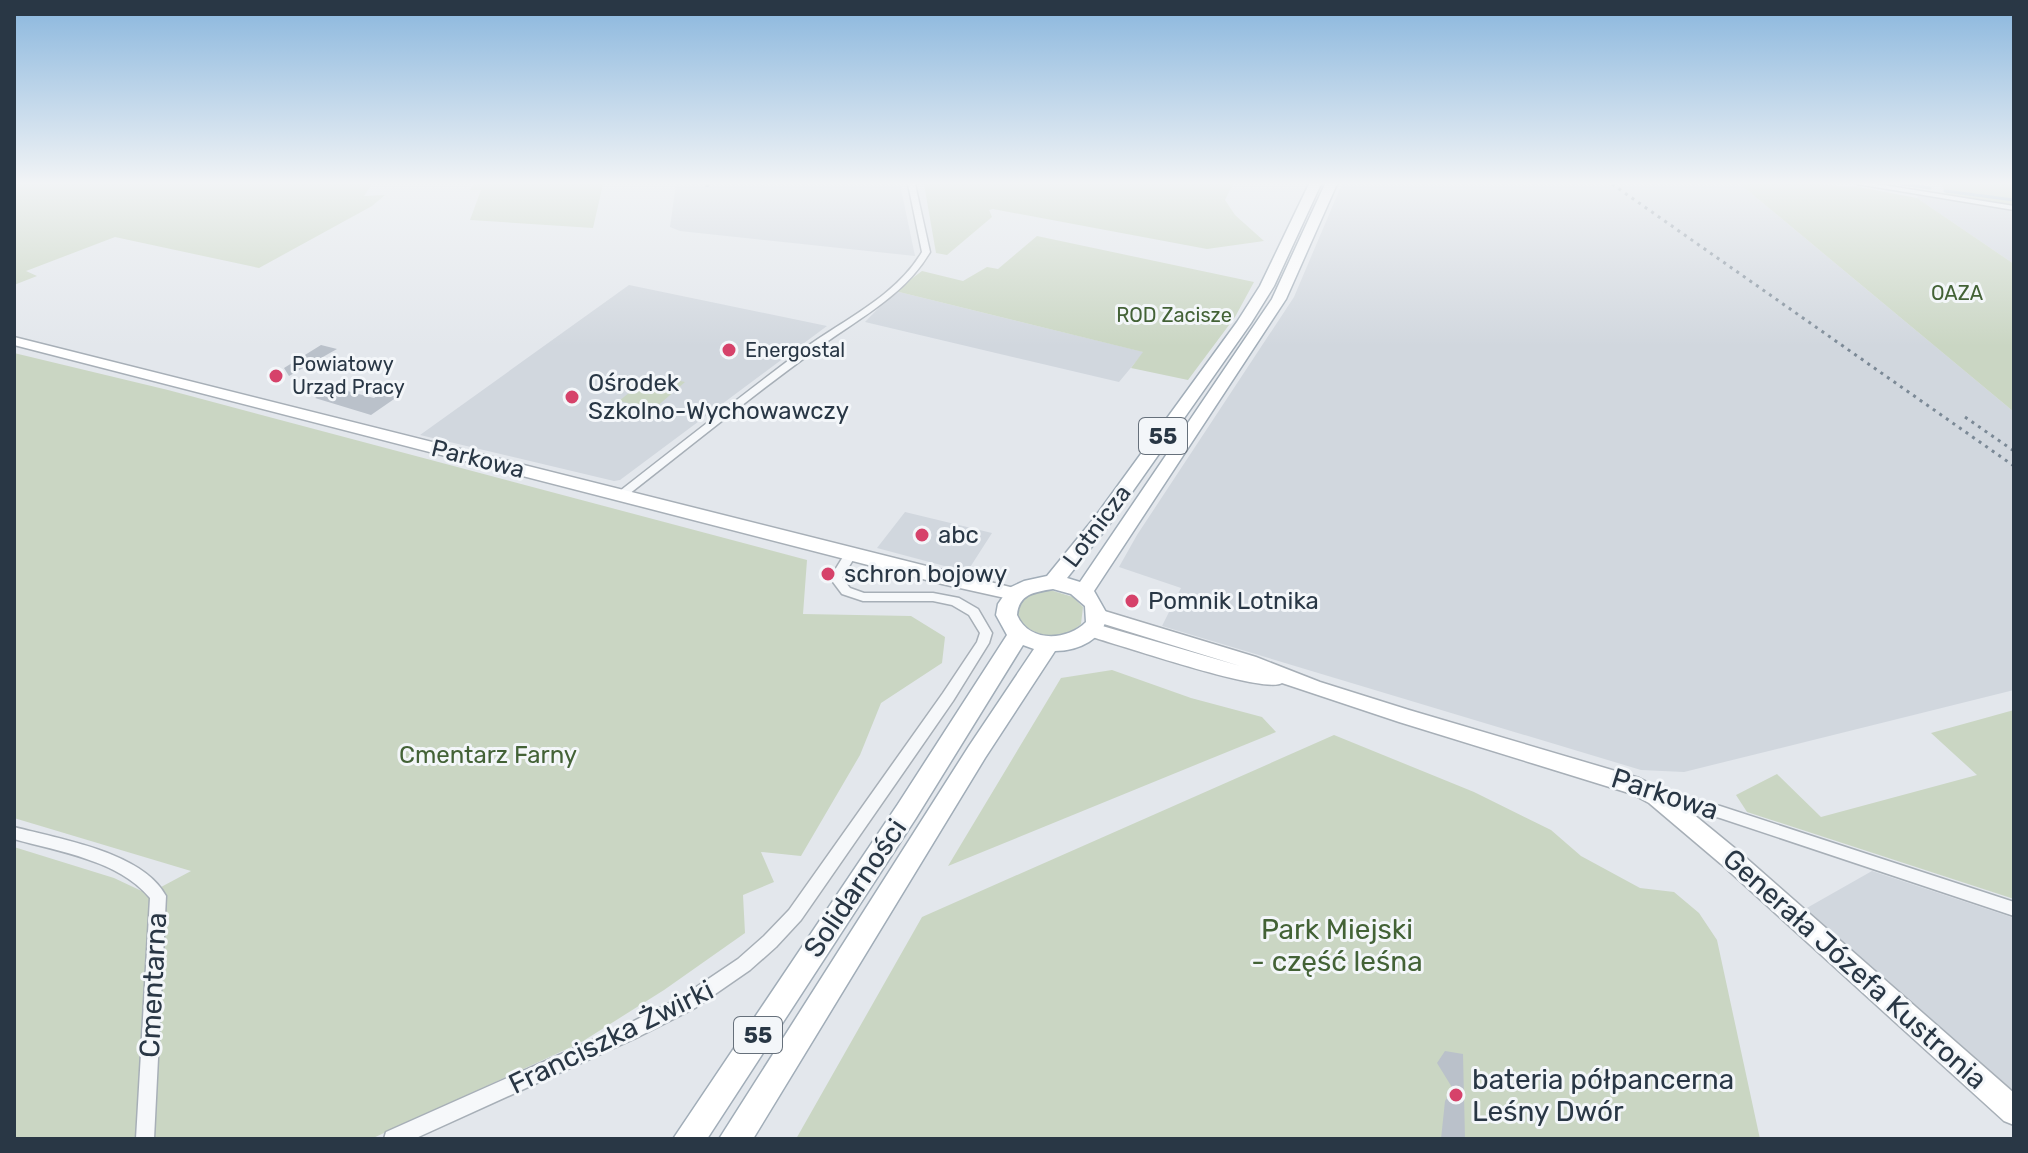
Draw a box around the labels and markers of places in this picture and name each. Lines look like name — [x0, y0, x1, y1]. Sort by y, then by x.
place label: Energostal — [745, 338, 845, 362]
marker: Energostal — [720, 341, 738, 359]
place label: Powiatowy Urząd Pracy — [292, 352, 405, 399]
marker: Powiatowy Urząd Pracy — [267, 367, 285, 385]
place label: Ośrodek Szkolno-Wychowawczy — [588, 369, 849, 425]
marker: Ośrodek Szkolno-Wychowawczy — [563, 388, 581, 406]
place label: abc — [938, 521, 979, 549]
marker: abc — [913, 526, 931, 544]
place label: schron bojowy — [844, 560, 1007, 588]
marker: schron bojowy — [819, 565, 837, 583]
place label: Pomnik Lotnika — [1148, 587, 1319, 615]
marker: Pomnik Lotnika — [1123, 592, 1141, 610]
place label: bateria półpancerna Leśny Dwór — [1472, 1063, 1734, 1128]
marker: bateria półpancerna Leśny Dwór — [1447, 1086, 1465, 1104]

